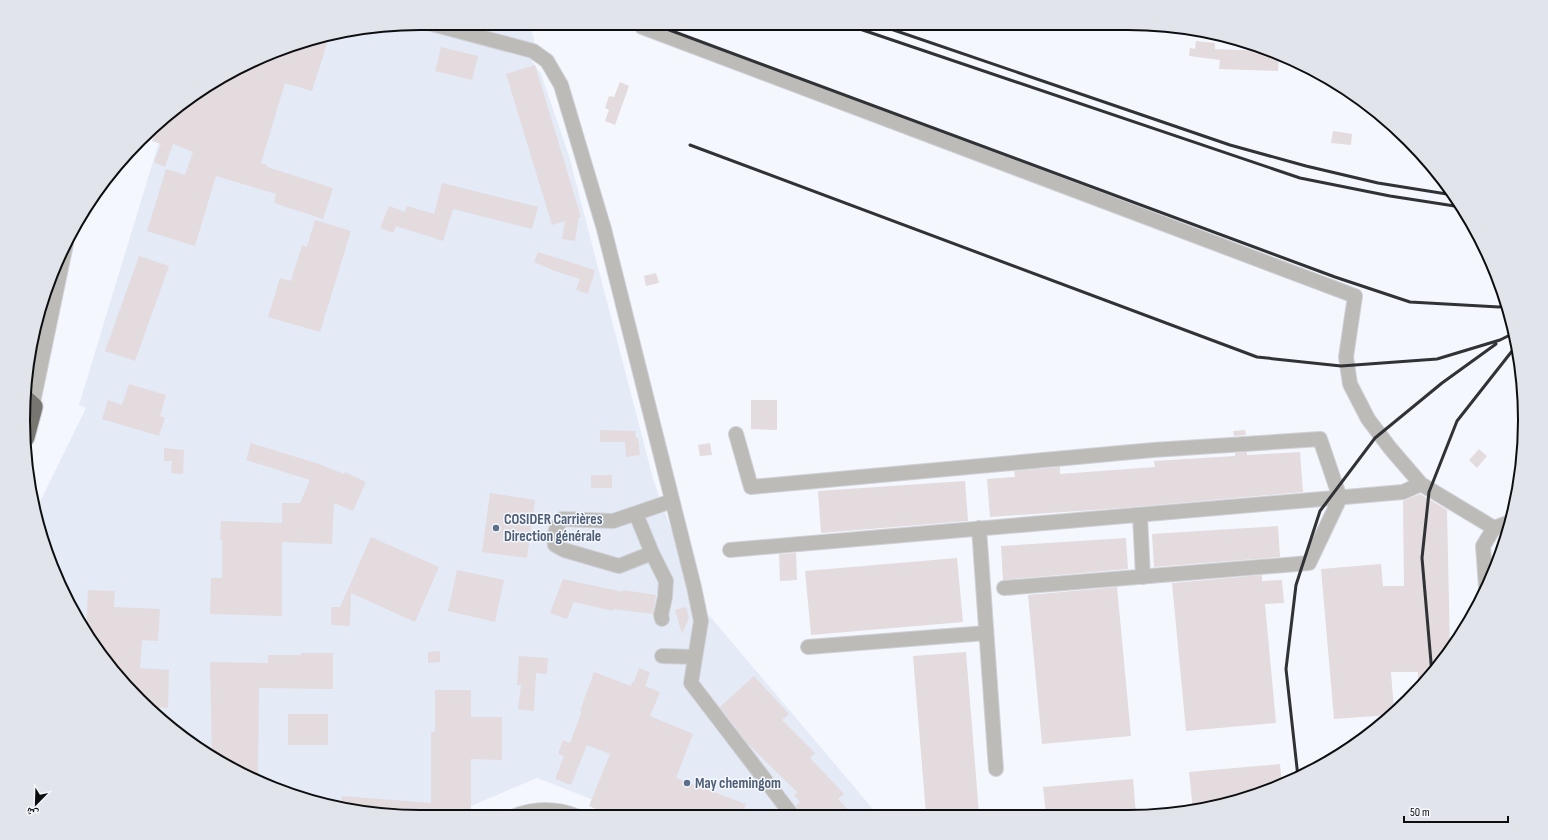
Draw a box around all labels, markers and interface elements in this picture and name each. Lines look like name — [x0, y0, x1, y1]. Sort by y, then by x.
place label: COSIDER Carrières Direction générale — [504, 510, 603, 546]
marker: COSIDER Carrières Direction générale — [491, 523, 501, 533]
place label: May chemingom — [695, 774, 781, 793]
marker: May chemingom — [682, 778, 692, 788]
north arrow — [16, 784, 56, 824]
scale bar — [1404, 798, 1508, 824]
text: ش — [24, 803, 41, 821]
text: 50 m — [1410, 805, 1430, 820]

